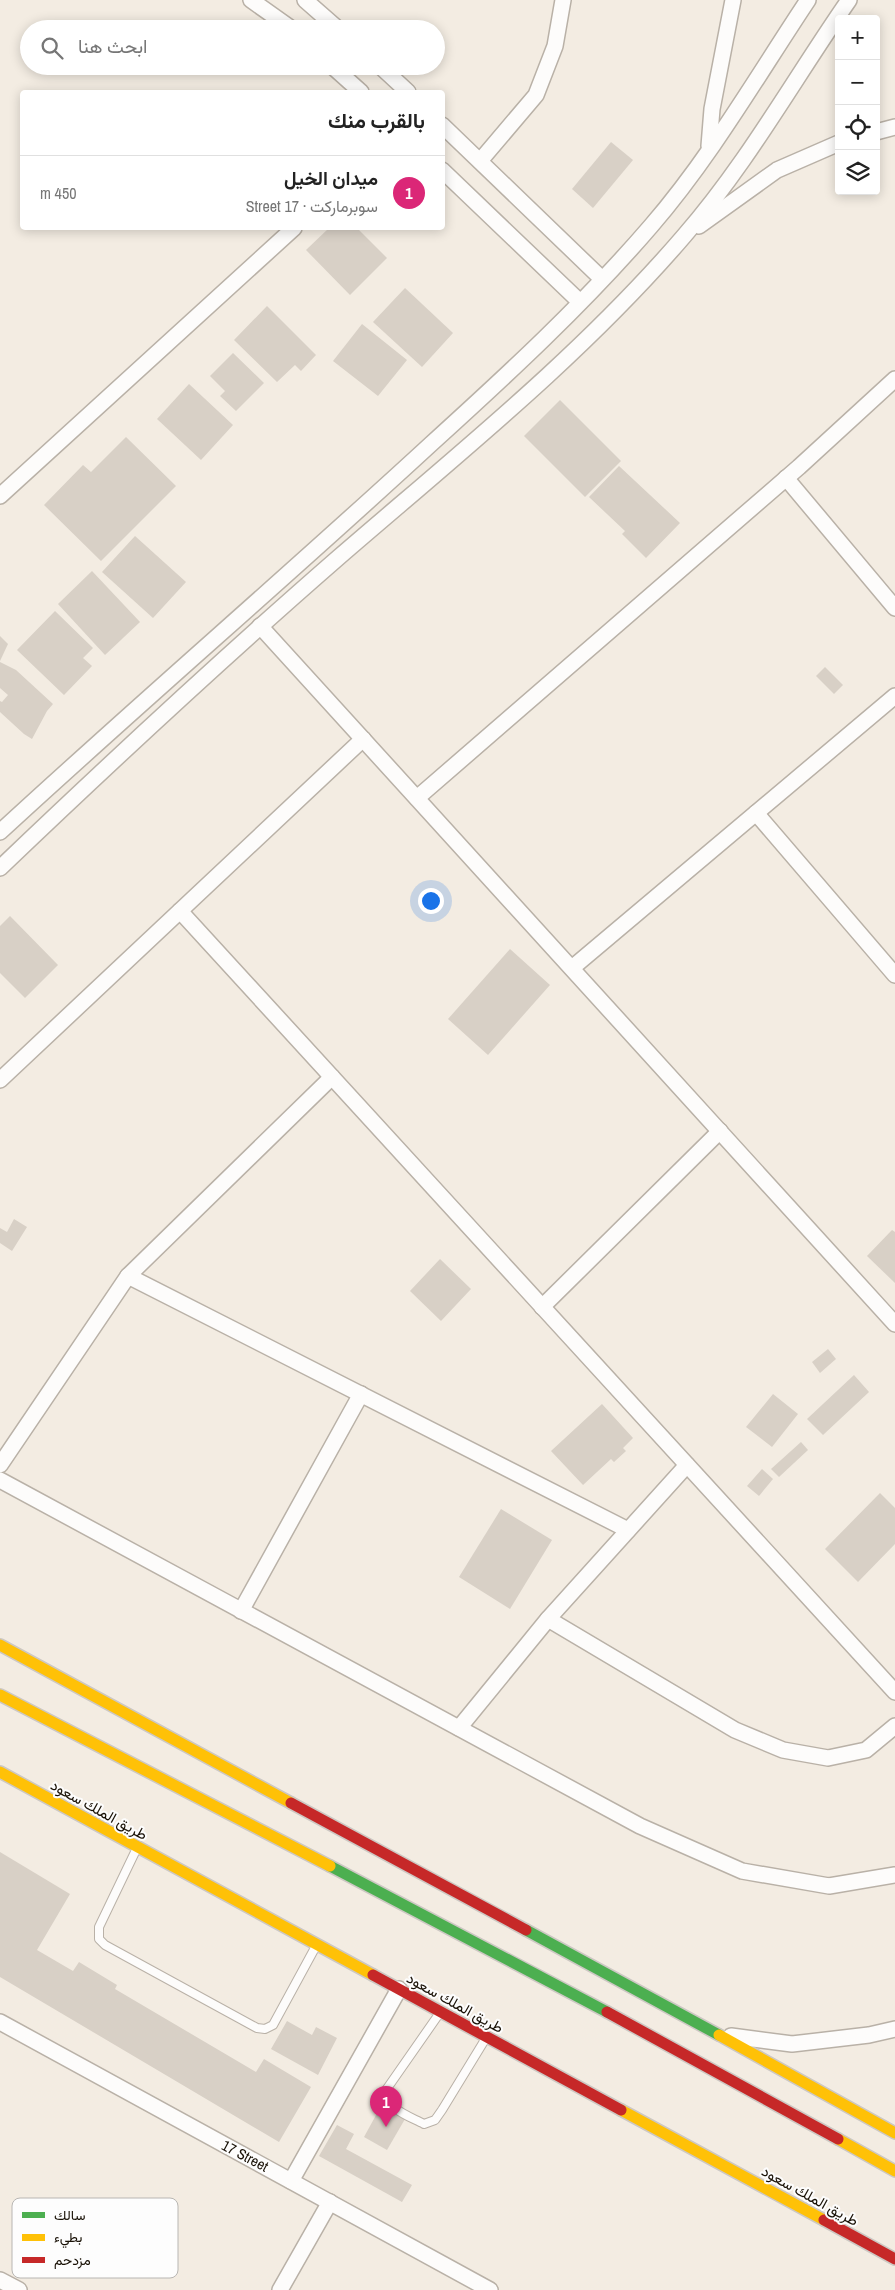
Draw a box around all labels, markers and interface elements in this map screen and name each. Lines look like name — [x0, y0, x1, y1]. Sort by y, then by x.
map controls — [835, 15, 880, 195]
button: + — [835, 15, 880, 60]
search box — [20, 20, 445, 75]
text: ابحث هنا — [78, 33, 148, 59]
icon: search — [38, 34, 66, 62]
button: − — [835, 60, 880, 105]
button: locate — [835, 105, 880, 150]
text: بالقرب منك — [328, 106, 425, 135]
button: layers — [835, 150, 880, 195]
text: ميدان الخيل — [284, 165, 378, 191]
text: 450 m — [40, 182, 76, 204]
text: 1 — [405, 182, 413, 204]
text: سوبرماركت · 17 Street — [246, 195, 378, 217]
your location — [418, 888, 444, 914]
street label: طريق الملك سعود — [47, 1774, 152, 1845]
street label: طريق الملك سعود — [403, 1967, 508, 2038]
pin: 1 — [370, 2086, 402, 2127]
street label: 17 Street — [218, 2135, 273, 2177]
street label: طريق الملك سعود — [758, 2160, 863, 2231]
legend — [12, 2198, 178, 2278]
text: سالك — [54, 2206, 85, 2224]
text: بطيء — [54, 2228, 82, 2249]
text: مزدحم — [54, 2251, 91, 2269]

